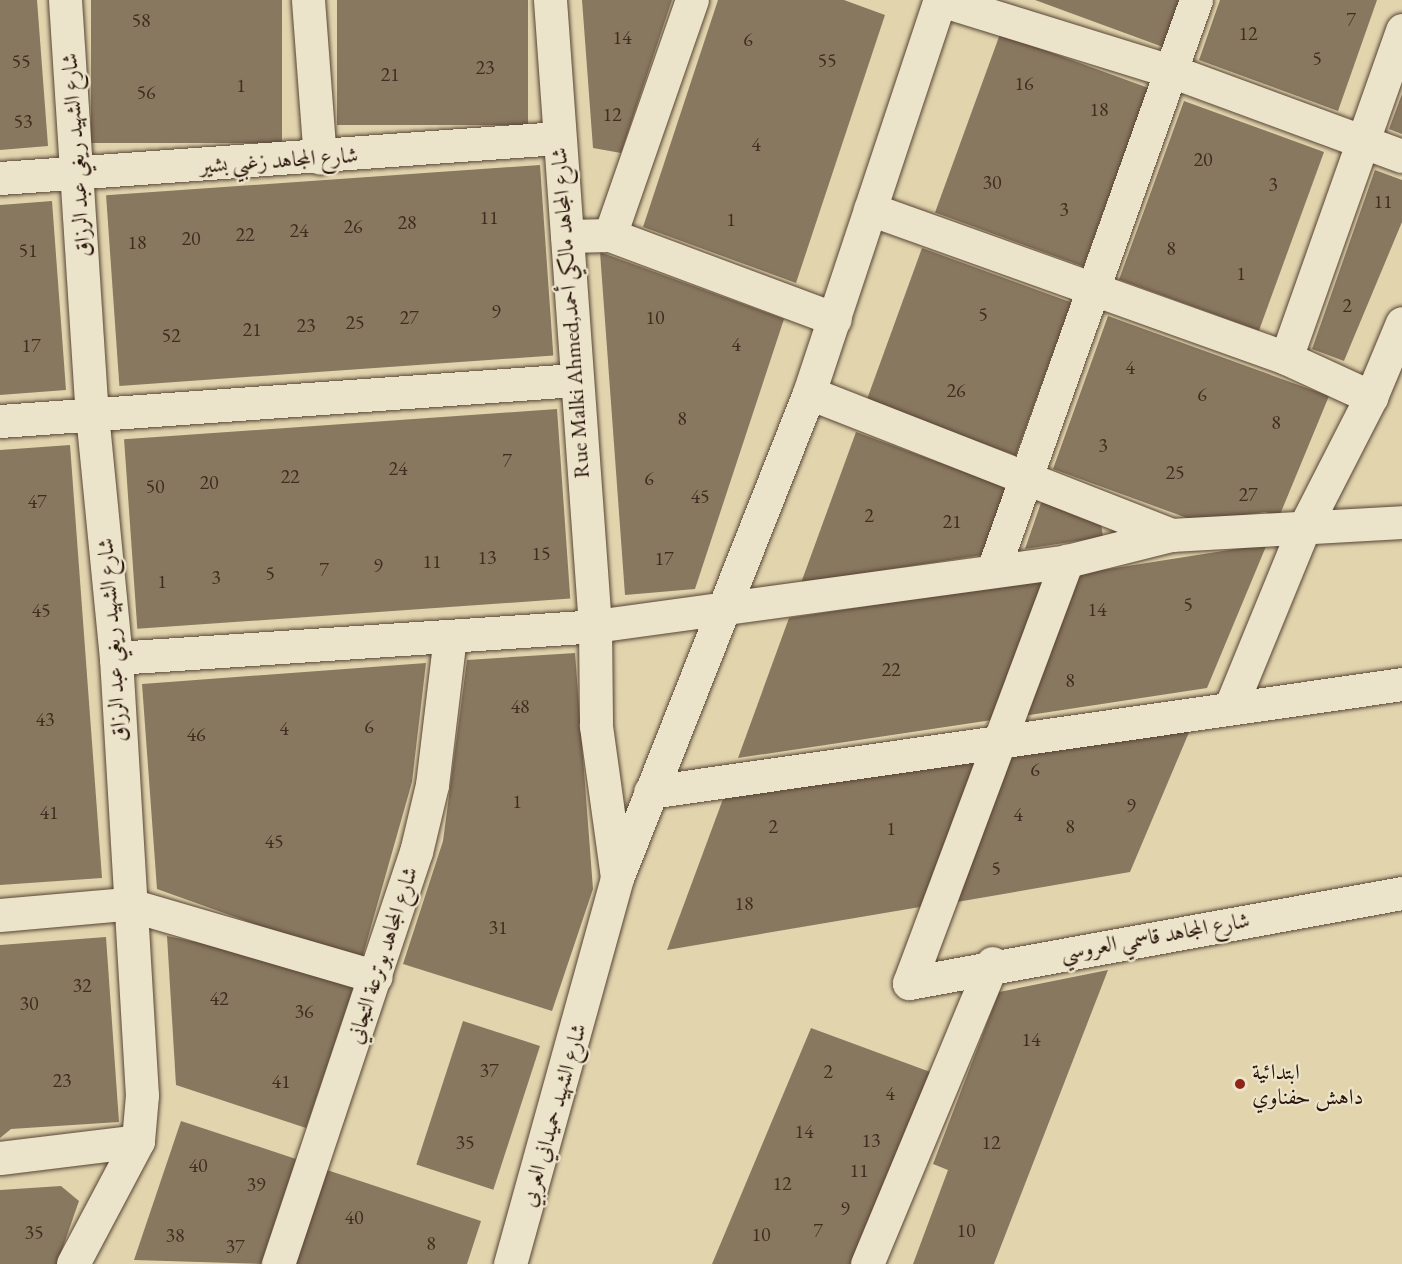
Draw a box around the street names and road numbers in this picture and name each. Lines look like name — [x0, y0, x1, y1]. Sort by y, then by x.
street label: شارع الشهيد ريغي عبد الرزاق — [56, 52, 96, 258]
street label: شارع المجاهد زغبي بشير — [199, 141, 359, 179]
street label: Rue Malki Ahmed,شارع المجاهد مالكي أحمد — [545, 147, 595, 479]
street label: شارع الشهيد ريغي عبد الرزاق — [92, 537, 132, 743]
street label: شارع المجاهد بوترعة التجاني — [341, 863, 423, 1047]
street label: شارع المجاهد قاسمي العروسي — [1058, 906, 1252, 966]
street label: شارع الشهيد حميداني العربي — [514, 1020, 592, 1210]

